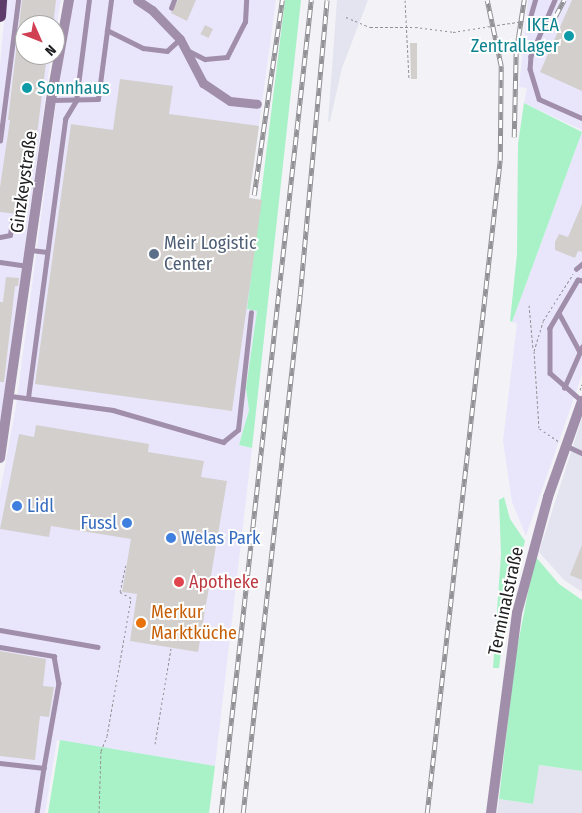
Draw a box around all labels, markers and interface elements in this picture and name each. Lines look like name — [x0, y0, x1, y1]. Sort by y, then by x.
north arrow — [15, 15, 65, 65]
place label: IKEA Zentrallager — [471, 15, 559, 58]
marker: IKEA Zentrallager — [563, 30, 575, 42]
text: N — [41, 41, 59, 59]
place label: Sonnhaus — [37, 77, 110, 99]
marker: Sonnhaus — [21, 82, 33, 94]
street label: Ginzkeystraße — [6, 129, 42, 235]
place label: Meir Logistic Center — [164, 233, 257, 276]
marker: Meir Logistic Center — [148, 248, 160, 260]
place label: Lidl — [27, 495, 54, 517]
marker: Lidl — [11, 500, 23, 512]
place label: Fussl — [80, 512, 117, 534]
marker: Fussl — [121, 517, 133, 529]
place label: Welas Park — [181, 527, 260, 549]
marker: Welas Park — [165, 532, 177, 544]
street label: Terminalstraße — [484, 545, 528, 657]
place label: Apotheke — [189, 571, 259, 593]
marker: Apotheke — [173, 576, 185, 588]
place label: Merkur Marktküche — [151, 602, 237, 644]
marker: Merkur Marktküche — [135, 617, 147, 629]

